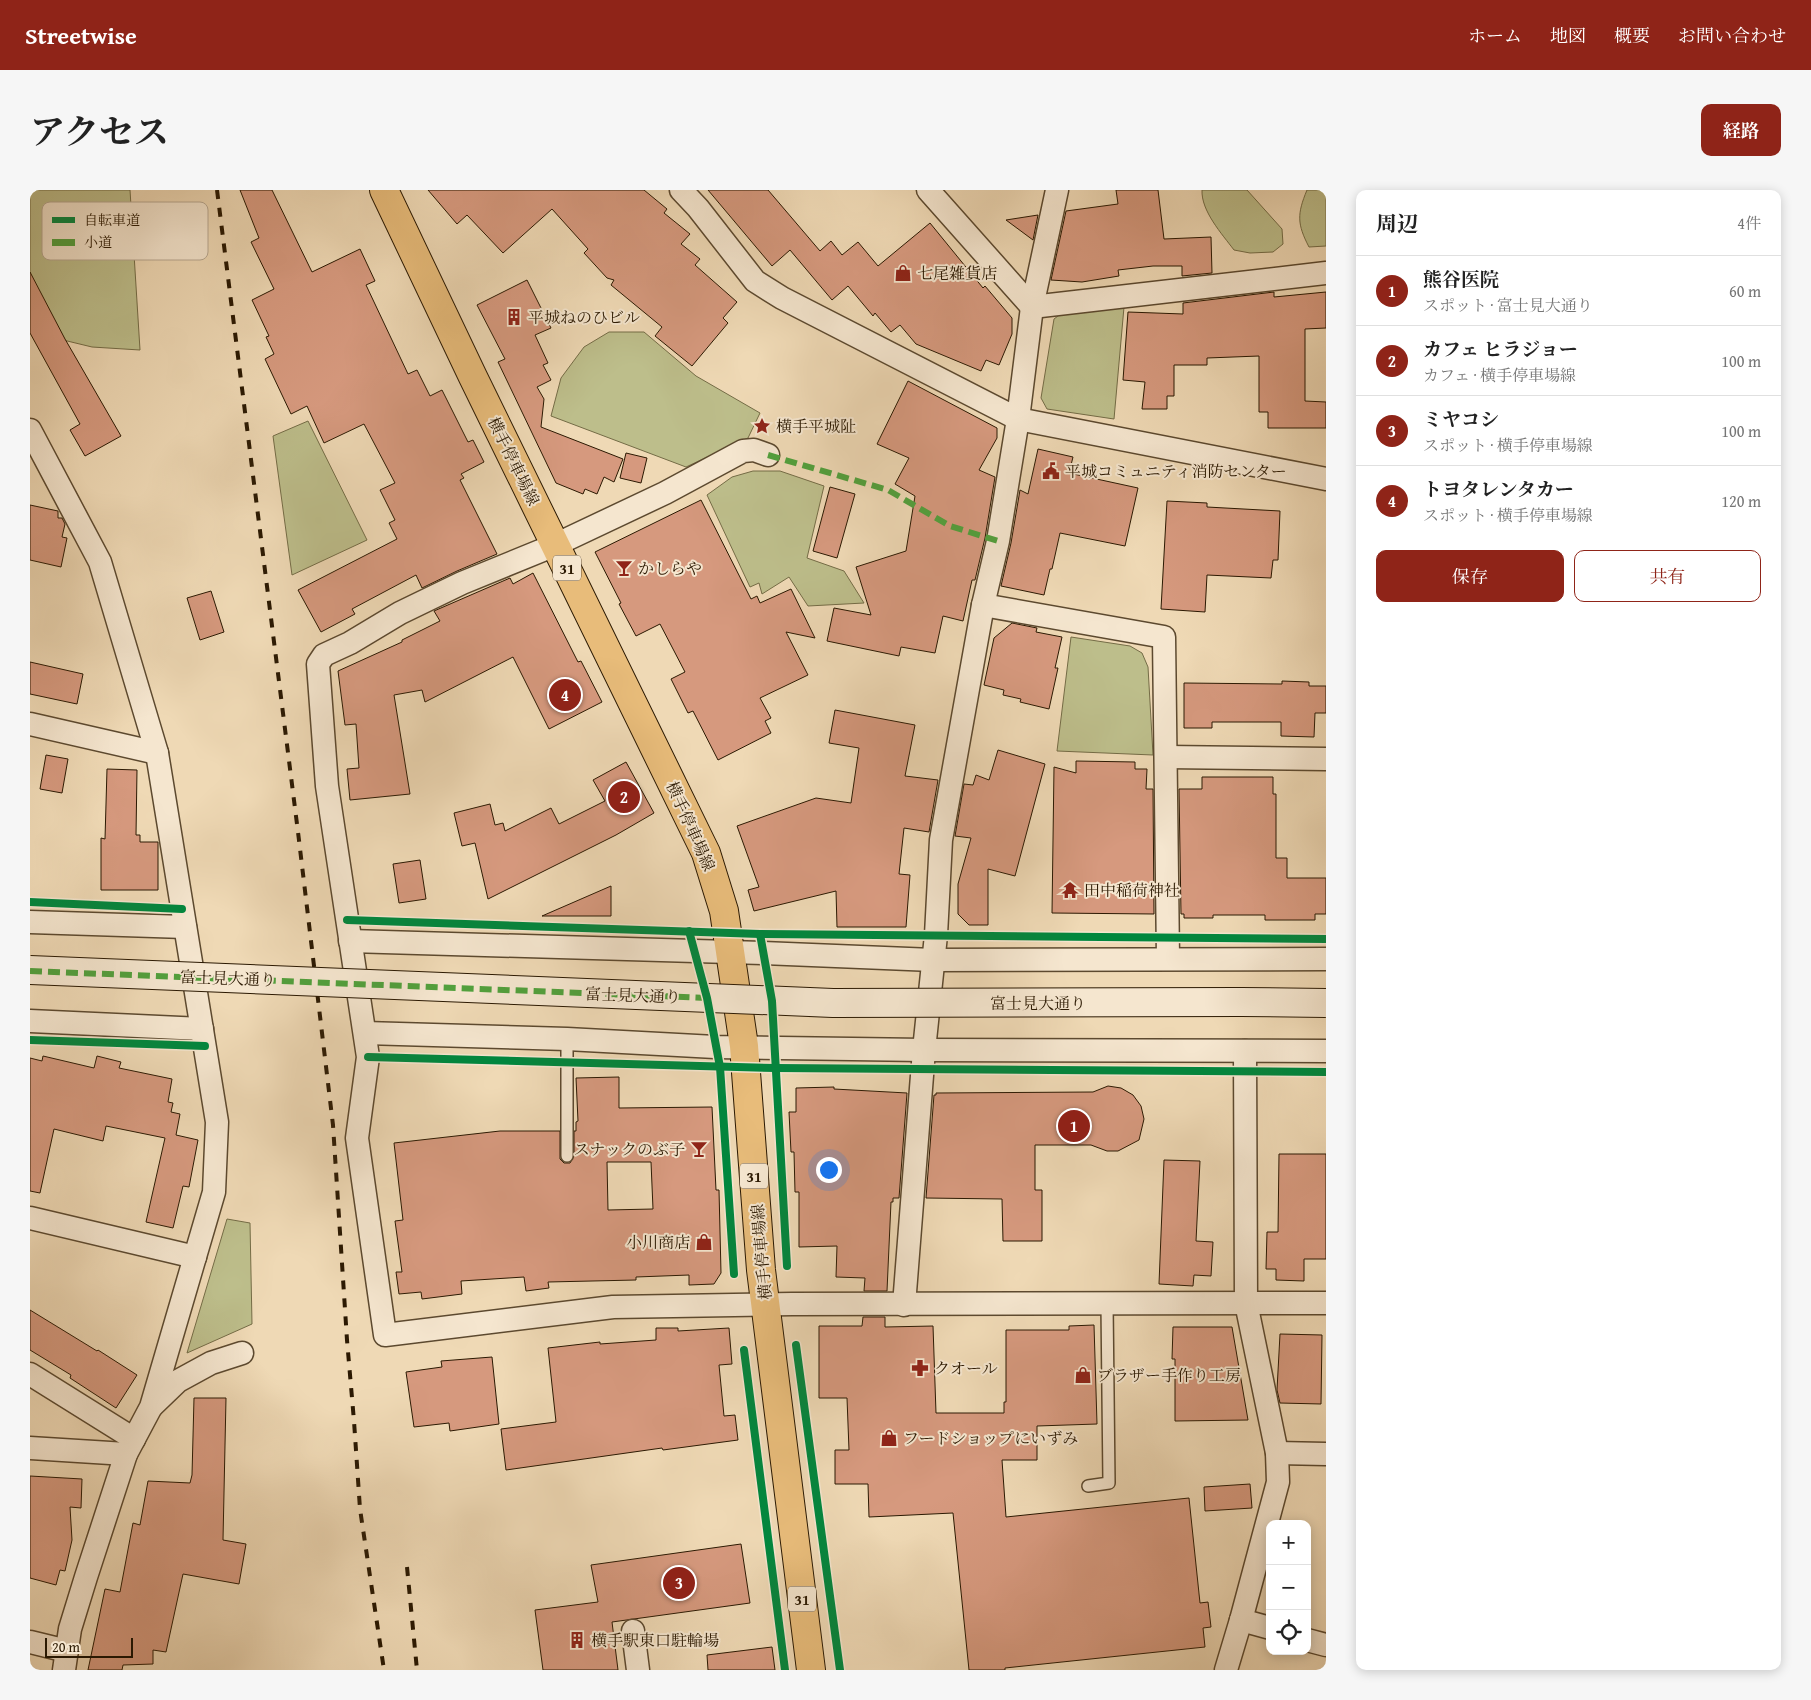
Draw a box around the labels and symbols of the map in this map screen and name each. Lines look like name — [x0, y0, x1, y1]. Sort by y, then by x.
legend — [42, 202, 208, 260]
text: 自転車道 — [84, 210, 140, 230]
text: 小道 — [84, 232, 112, 252]
place label: 七尾雑貨店 — [917, 261, 997, 285]
shop icon: 七尾雑貨店 — [893, 263, 913, 283]
place label: 平城ねのひビル — [528, 305, 640, 329]
building icon: 平城ねのひビル — [504, 307, 524, 327]
street label: 横手停車場線 — [482, 413, 546, 509]
place label: 横手平城阯 — [776, 414, 856, 438]
place icon: 横手平城阯 — [752, 416, 772, 436]
place label: 平城コミュニティ消防センター — [1065, 459, 1287, 483]
public building icon: 平城コミュニティ消防センター — [1041, 461, 1061, 481]
road number: 31 — [553, 556, 581, 580]
place label: かしらや — [638, 556, 702, 580]
bar icon: かしらや — [614, 558, 634, 578]
pin: 4 — [549, 676, 581, 714]
street label: 横手停車場線 — [661, 777, 721, 875]
pin: 2 — [608, 778, 640, 816]
place label: 田中稲荷神社 — [1084, 878, 1180, 902]
temple icon: 田中稲荷神社 — [1060, 880, 1080, 900]
street label: 富士見大通り — [180, 964, 276, 992]
street label: 富士見大通り — [585, 981, 681, 1009]
street label: 富士見大通り — [990, 991, 1086, 1015]
pin: 1 — [1058, 1107, 1090, 1145]
place label: スナックのぶ子 — [574, 1137, 685, 1161]
bar icon: スナックのぶ子 — [689, 1139, 709, 1159]
your location — [816, 1157, 842, 1183]
road number: 31 — [740, 1164, 768, 1188]
street label: 横手停車場線 — [745, 1203, 777, 1301]
place label: 小川商店 — [626, 1230, 690, 1254]
shop icon: 小川商店 — [694, 1232, 714, 1252]
place label: クオール — [934, 1356, 998, 1380]
pharmacy icon: クオール — [910, 1358, 930, 1378]
place label: ブラザー手作り工房 — [1097, 1363, 1241, 1387]
shop icon: ブラザー手作り工房 — [1073, 1365, 1093, 1385]
place label: フードショップにいずみ — [903, 1426, 1078, 1450]
shop icon: フードショップにいずみ — [879, 1428, 899, 1448]
pin: 3 — [663, 1564, 695, 1602]
road number: 31 — [788, 1586, 816, 1612]
place label: 横手駅東口駐輪場 — [591, 1628, 719, 1652]
building icon: 横手駅東口駐輪場 — [567, 1630, 587, 1650]
scale bar — [45, 1635, 132, 1658]

